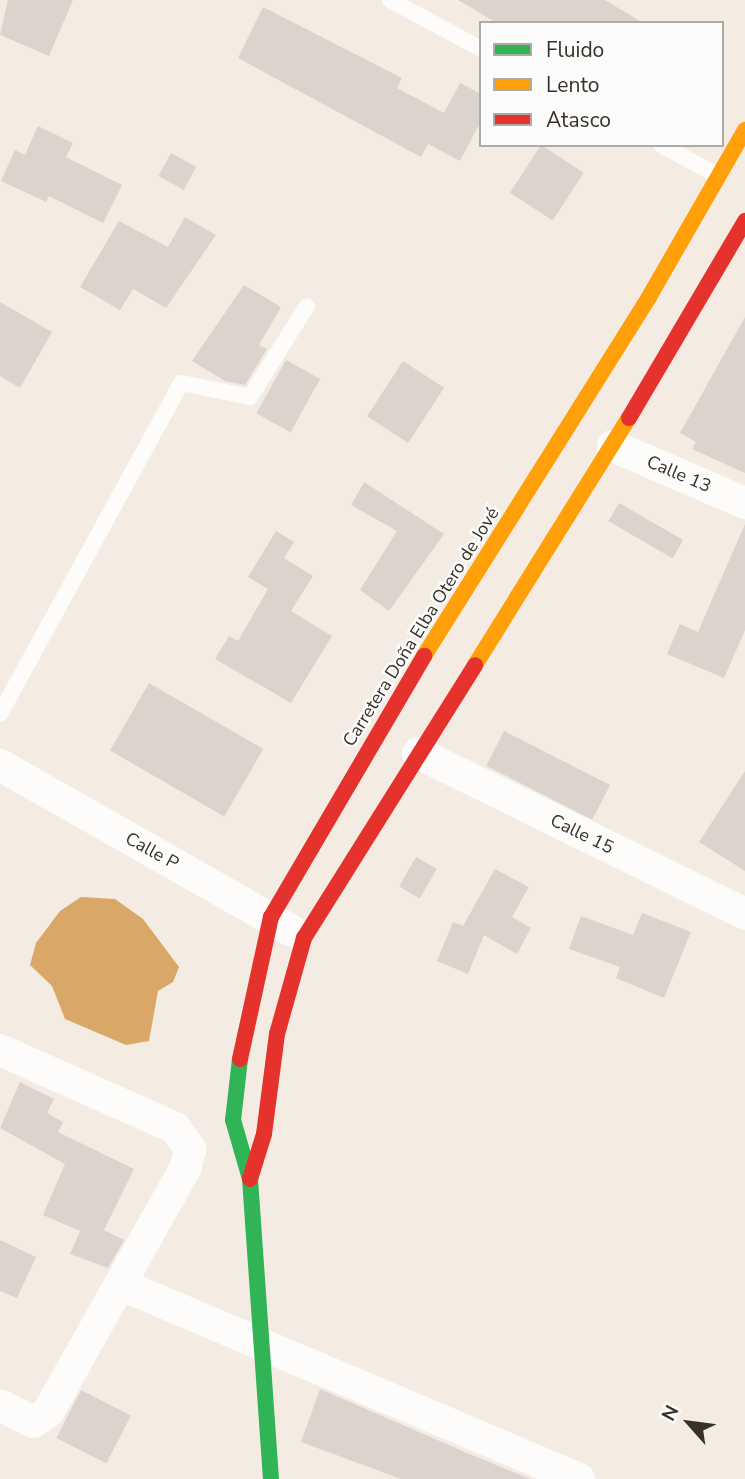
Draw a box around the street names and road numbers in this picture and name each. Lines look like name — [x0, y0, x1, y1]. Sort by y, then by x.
street label: Calle 13 — [644, 451, 714, 497]
street label: Carretera Doña Elba Otero de Jové — [338, 503, 504, 751]
street label: Calle 15 — [547, 809, 617, 859]
street label: Calle P — [122, 828, 182, 874]

